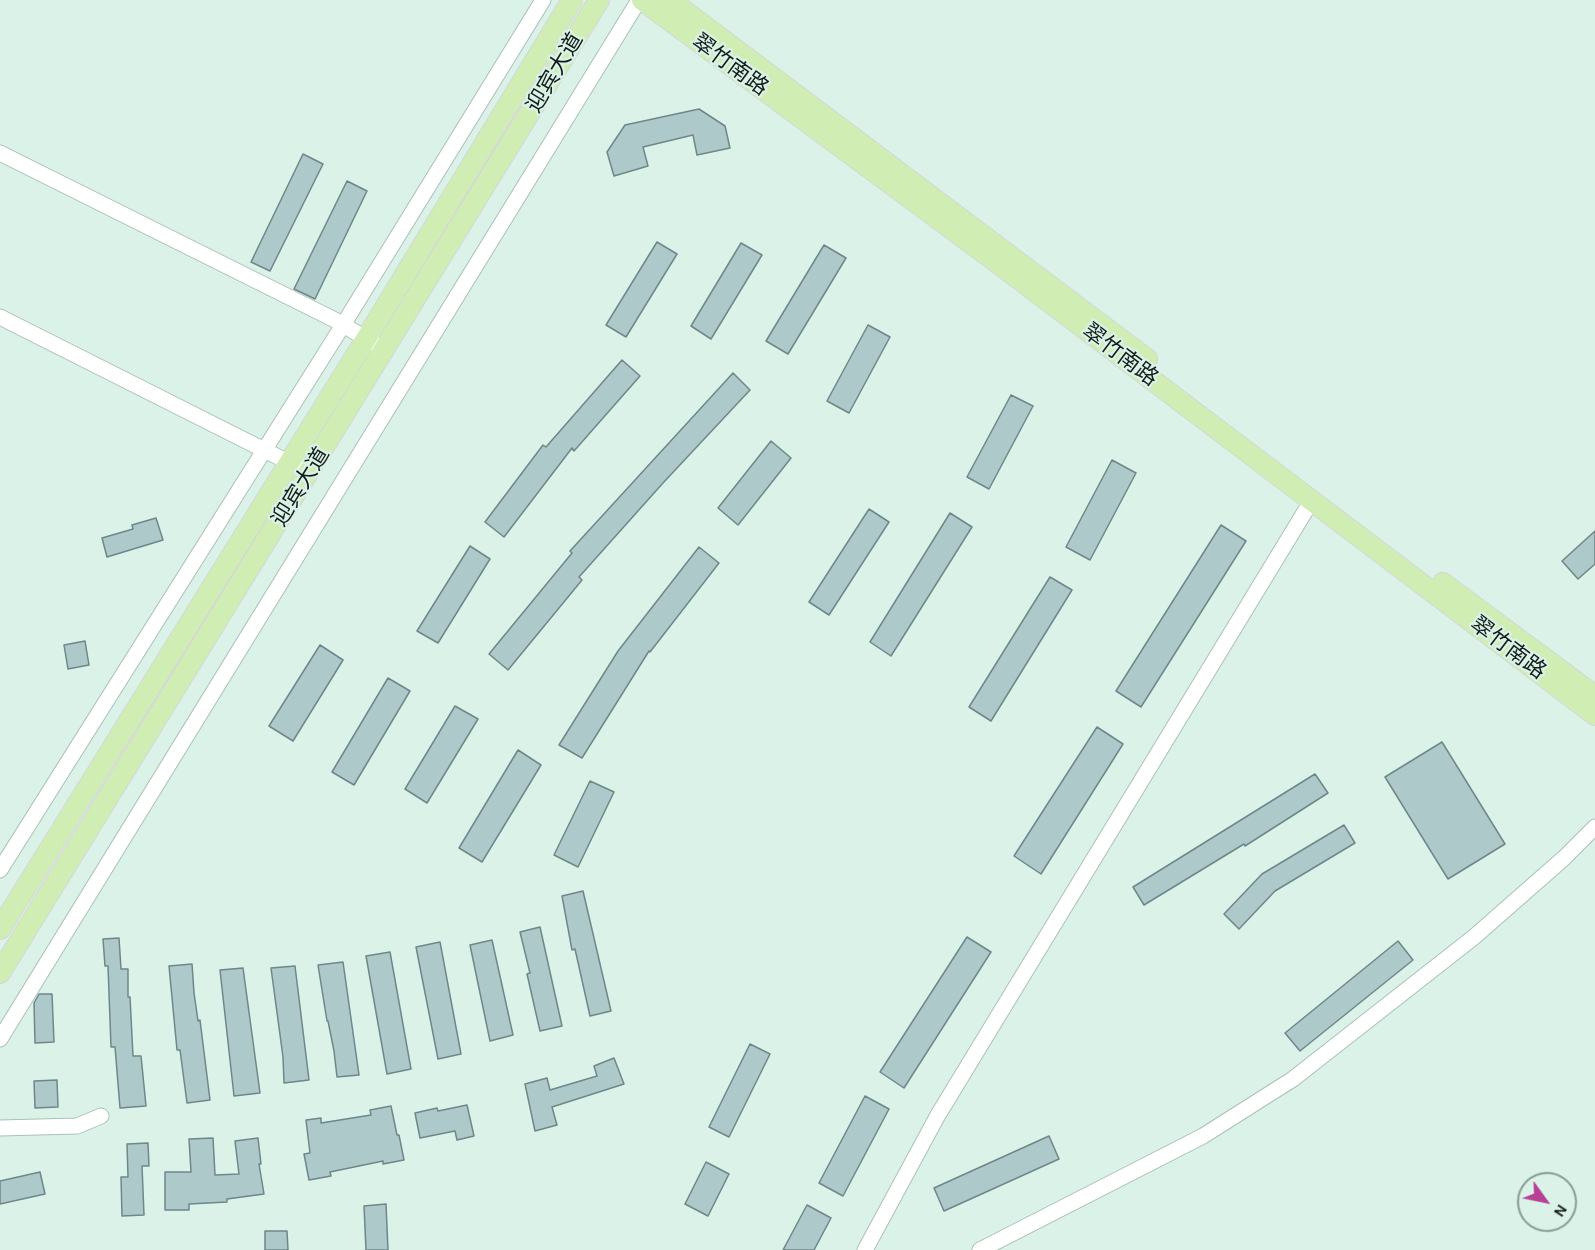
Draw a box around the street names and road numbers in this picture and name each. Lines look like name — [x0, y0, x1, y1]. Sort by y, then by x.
street label: 迎宾大道 — [521, 28, 589, 118]
street label: 翠竹南路 — [687, 28, 773, 102]
street label: 翠竹南路 — [1077, 318, 1163, 392]
street label: 迎宾大道 — [266, 443, 336, 531]
street label: 翠竹南路 — [1465, 611, 1551, 685]

